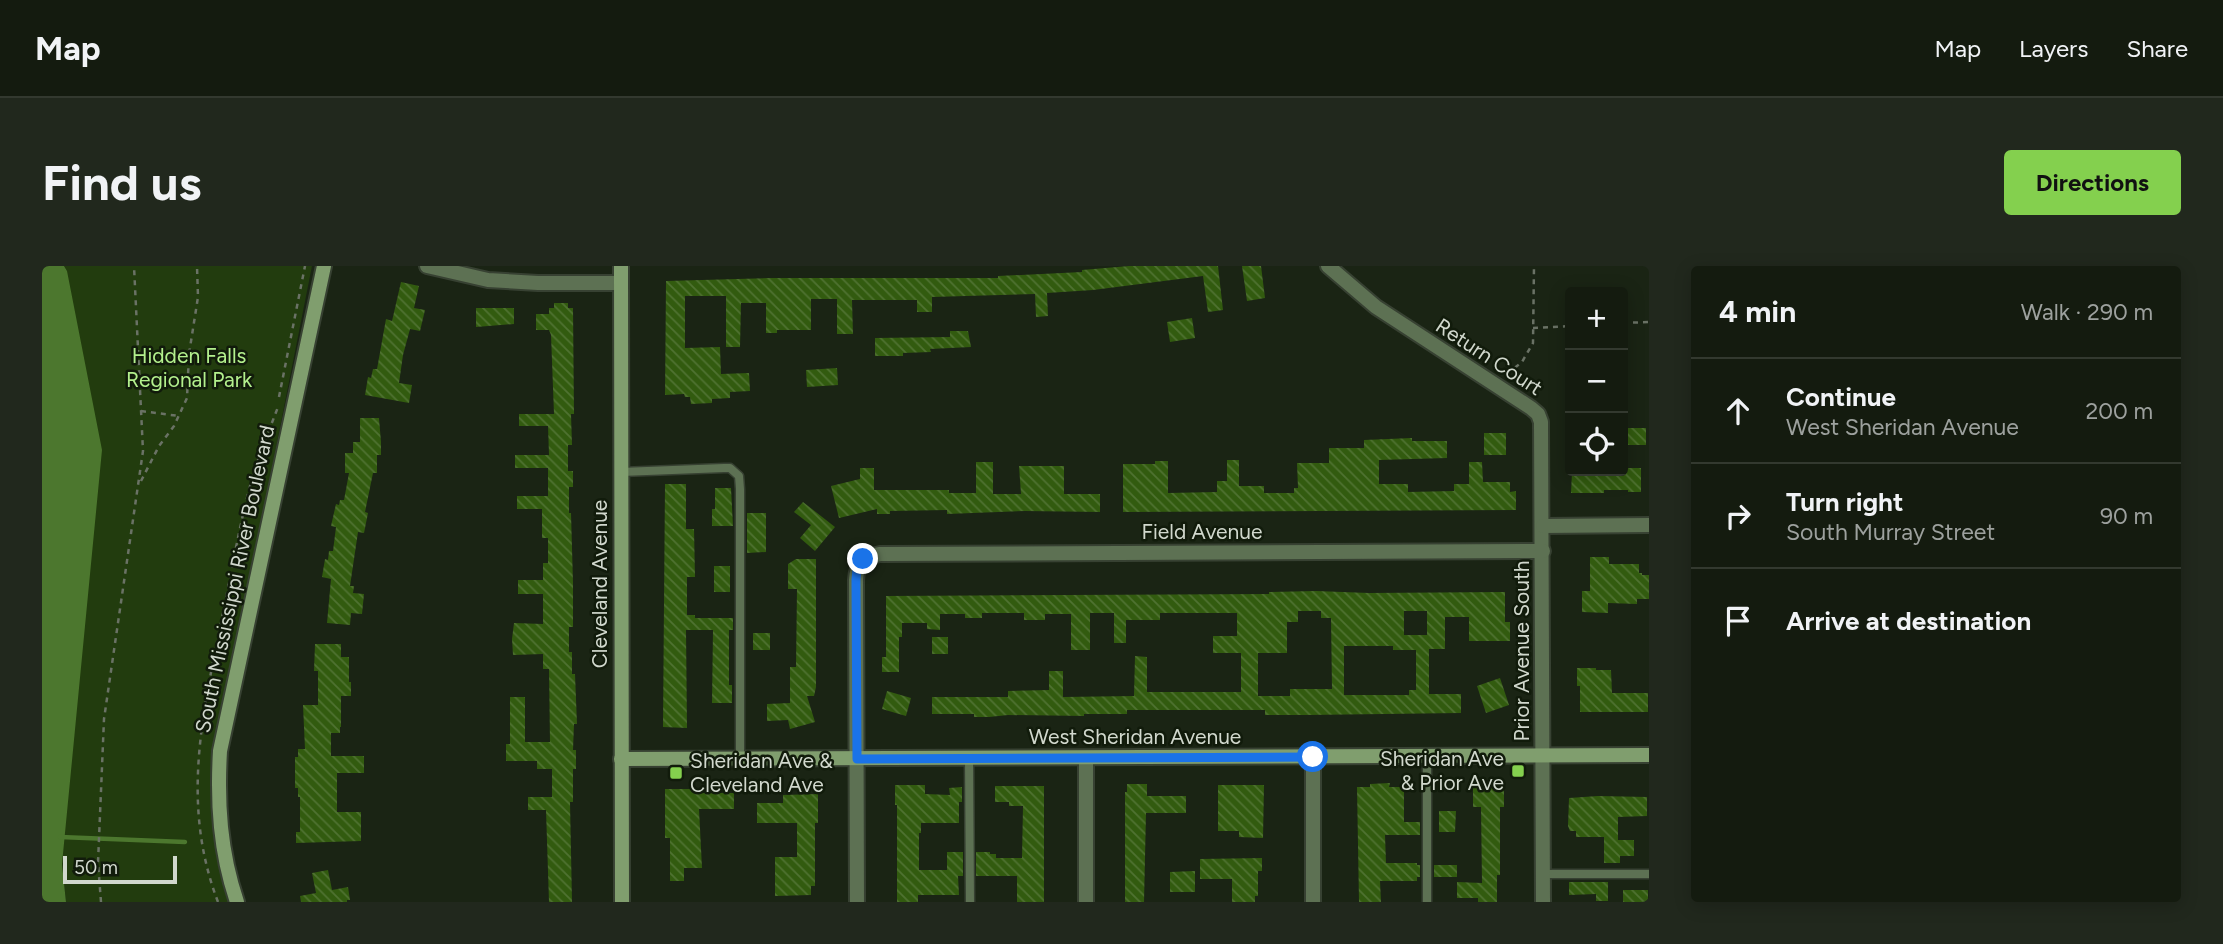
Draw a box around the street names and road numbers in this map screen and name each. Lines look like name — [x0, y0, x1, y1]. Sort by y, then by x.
street label: Return Court — [1431, 313, 1547, 400]
street label: South Mississippi River Boulevard — [190, 423, 279, 735]
street label: Cleveland Avenue — [587, 500, 612, 668]
street label: Field Avenue — [1142, 519, 1262, 544]
street label: Prior Avenue South — [1509, 560, 1534, 742]
street label: West Sheridan Avenue — [1029, 724, 1241, 749]

